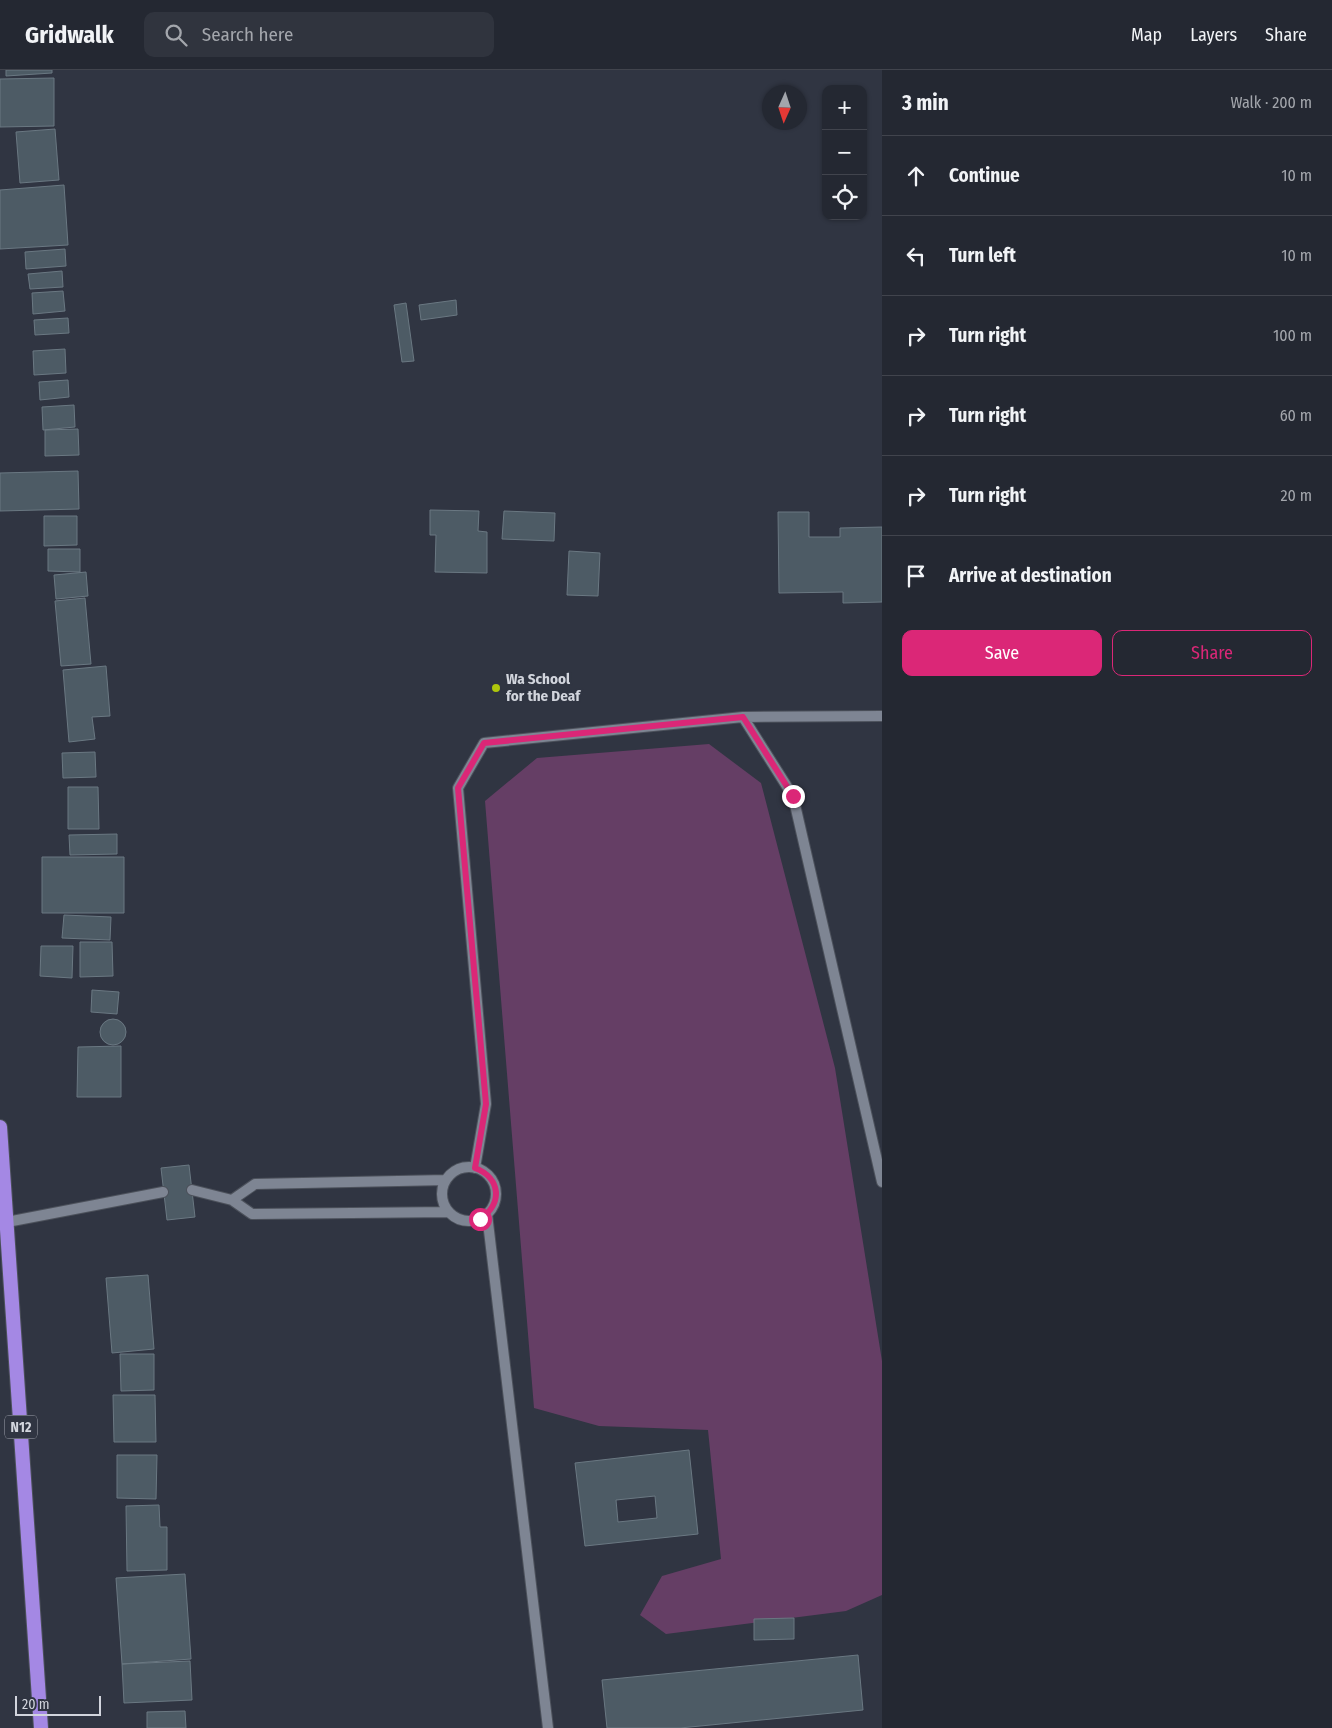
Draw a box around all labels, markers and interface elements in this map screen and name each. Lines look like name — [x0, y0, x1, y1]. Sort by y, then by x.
search box — [144, 12, 494, 57]
text: Gridwalk — [25, 21, 114, 49]
icon: search — [162, 21, 190, 49]
text: Search here — [202, 23, 293, 46]
text: Map — [1131, 24, 1162, 46]
text: Layers — [1190, 24, 1237, 46]
text: Share — [1265, 24, 1307, 46]
north arrow — [762, 85, 807, 130]
map controls — [822, 85, 867, 220]
button: + — [822, 85, 867, 130]
text: 3 min — [902, 90, 949, 116]
text: Walk · 200 m — [1230, 93, 1312, 112]
button: − — [822, 130, 867, 175]
icon: ahead — [902, 162, 930, 190]
text: Continue — [949, 164, 1020, 187]
text: 10 m — [1281, 166, 1312, 185]
button: locate — [822, 175, 867, 220]
icon: left — [902, 242, 930, 270]
text: Turn left — [949, 244, 1016, 267]
text: 10 m — [1281, 246, 1312, 265]
icon: right — [902, 322, 930, 350]
text: Turn right — [949, 324, 1026, 347]
text: 100 m — [1273, 326, 1312, 345]
icon: right — [902, 402, 930, 430]
text: Turn right — [949, 404, 1026, 427]
text: 60 m — [1280, 406, 1312, 425]
icon: right — [902, 482, 930, 510]
text: Turn right — [949, 484, 1026, 507]
text: 20 m — [1281, 486, 1312, 505]
icon: arrive — [902, 562, 930, 590]
text: Arrive at destination — [949, 564, 1112, 587]
button: Save — [902, 630, 1102, 676]
button: Share — [1112, 630, 1312, 676]
place label: Wa School for the Deaf — [506, 670, 581, 705]
marker: Wa School for the Deaf — [490, 682, 502, 694]
route end — [782, 785, 805, 808]
route start — [469, 1208, 492, 1231]
road number: N12 — [5, 1415, 37, 1438]
scale bar — [15, 1693, 101, 1716]
text: 20 m — [22, 1696, 50, 1713]

